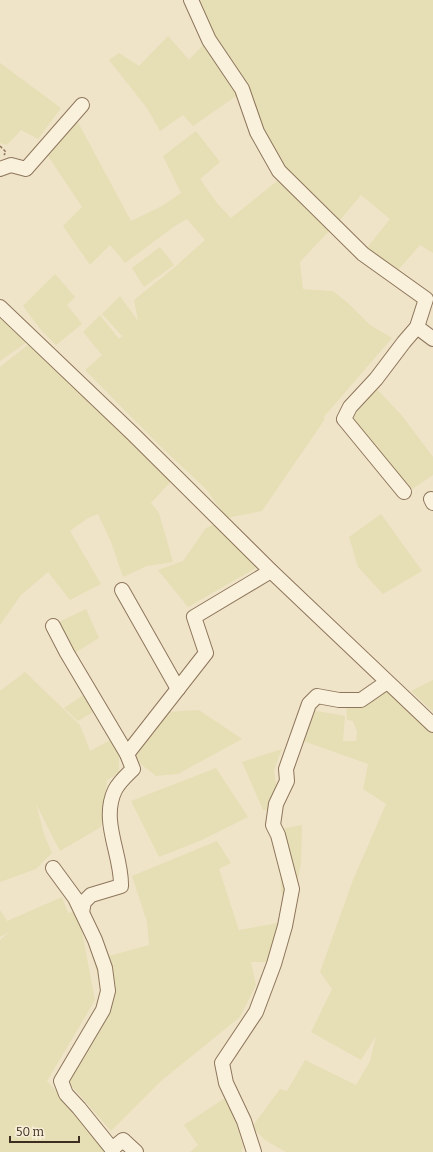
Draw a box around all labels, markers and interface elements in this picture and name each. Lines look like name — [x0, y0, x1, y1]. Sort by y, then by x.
scale bar — [10, 1118, 79, 1144]
text: 50 m — [16, 1125, 45, 1139]

